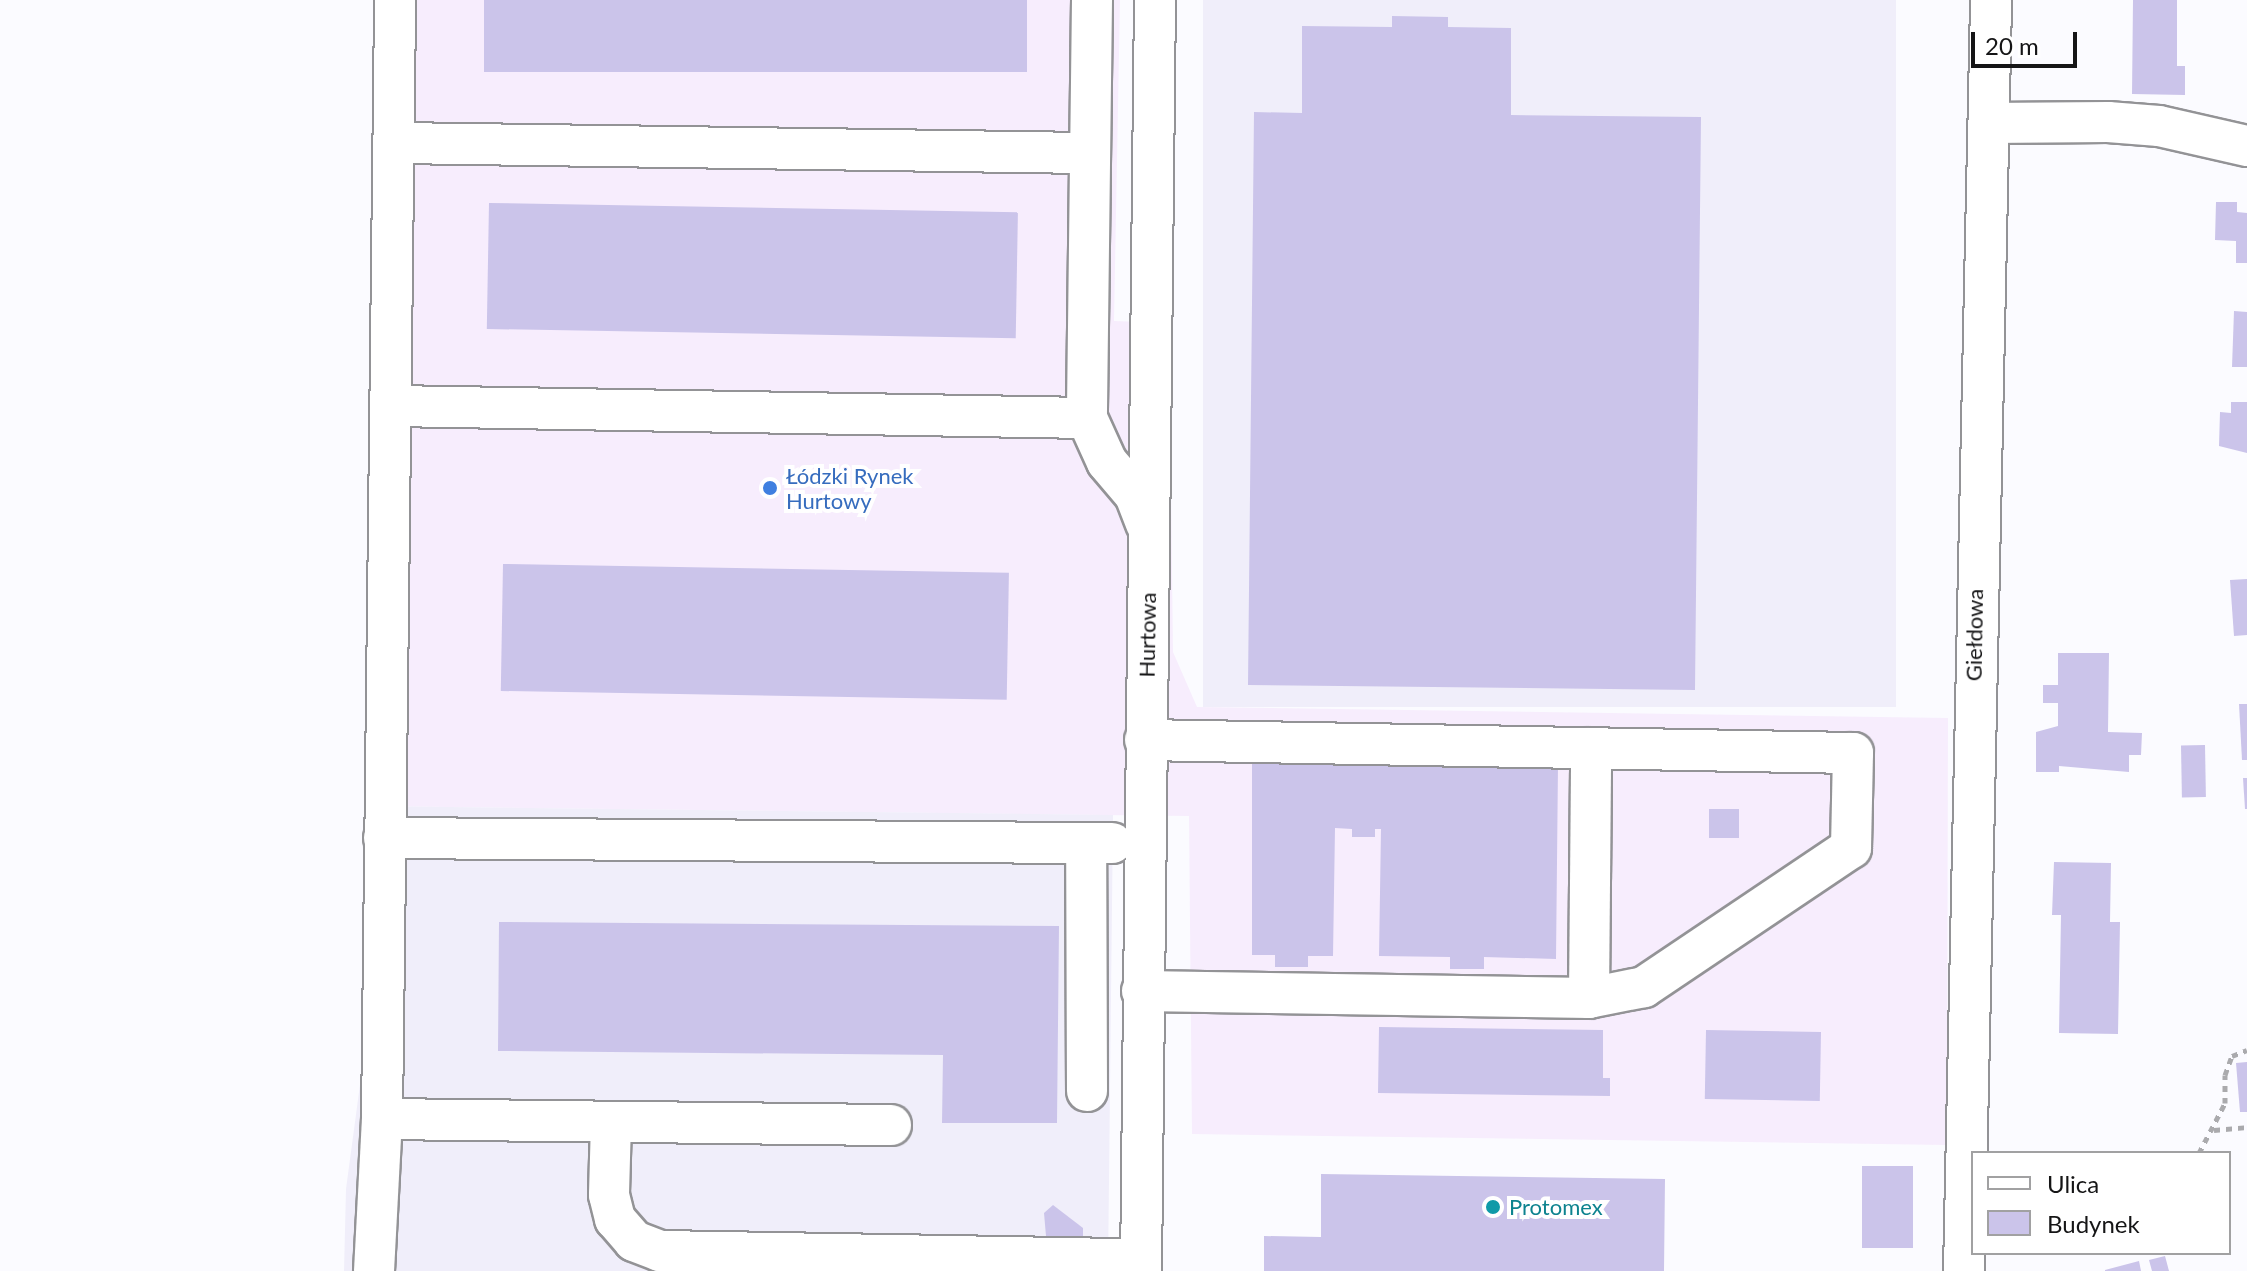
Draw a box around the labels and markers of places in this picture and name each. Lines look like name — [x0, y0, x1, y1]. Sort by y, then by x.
place label: Łódzki Rynek Hurtowy — [786, 462, 913, 514]
marker: Łódzki Rynek Hurtowy — [761, 479, 779, 497]
place label: Protomex — [1509, 1194, 1603, 1220]
marker: Protomex — [1484, 1198, 1502, 1216]

